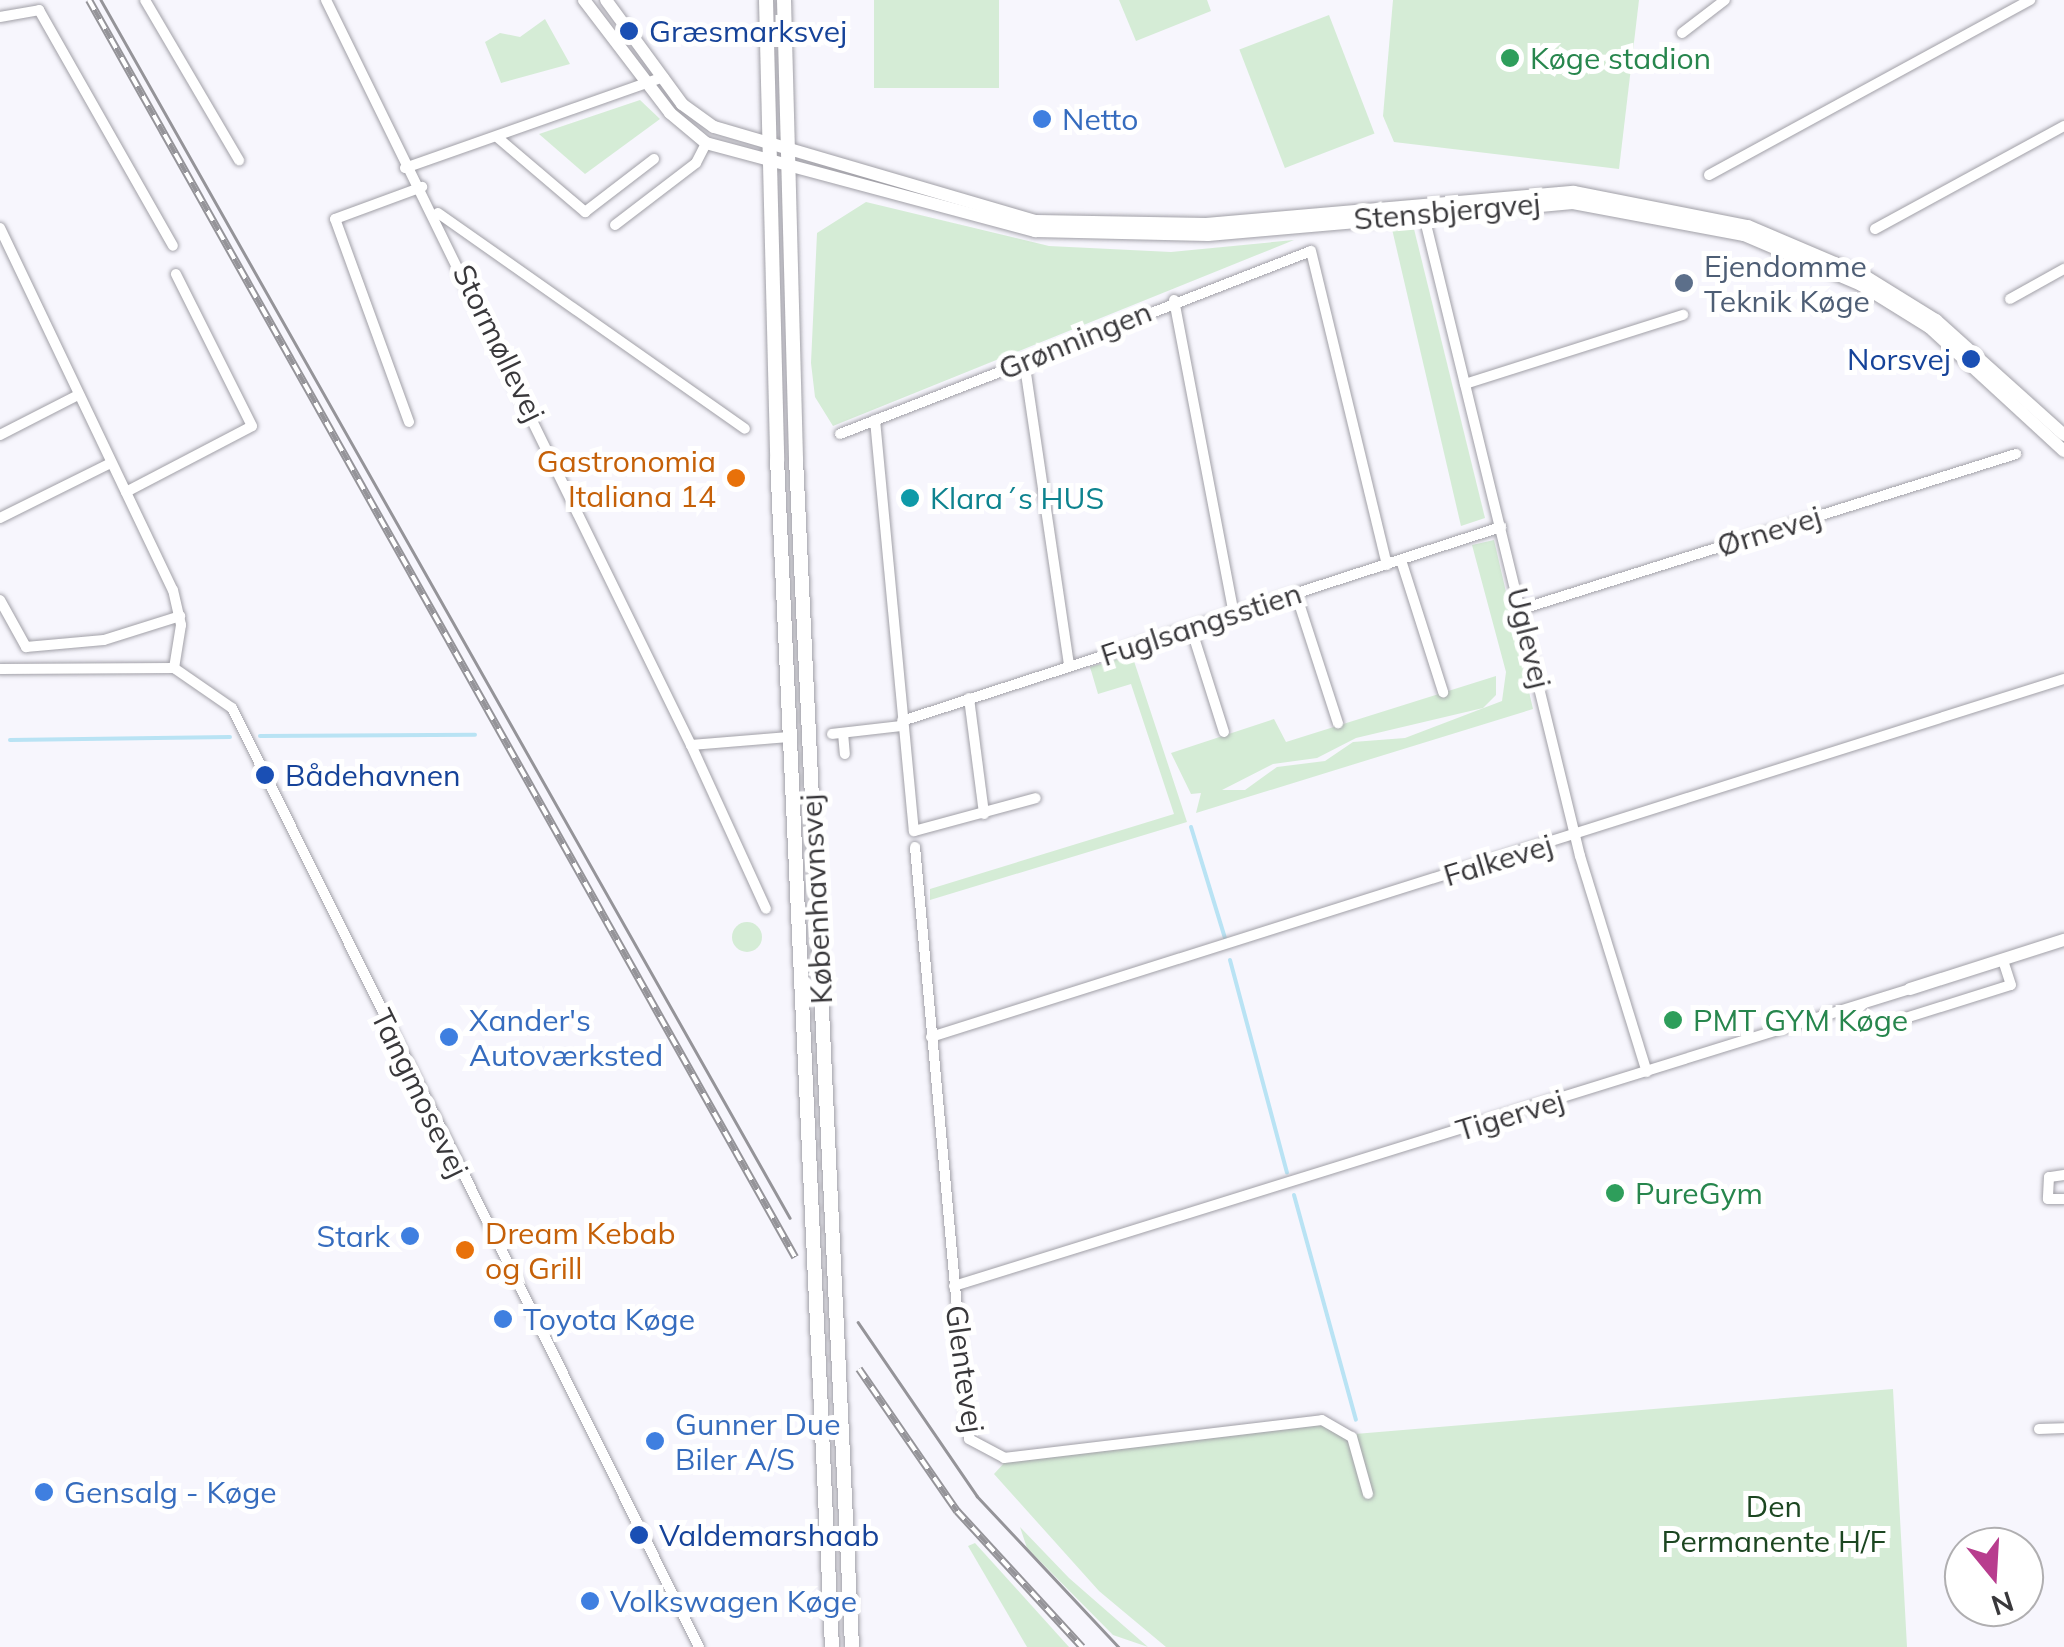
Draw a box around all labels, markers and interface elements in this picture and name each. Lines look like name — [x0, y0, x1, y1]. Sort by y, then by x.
place label: Græsmarksvej — [649, 13, 847, 49]
marker: Græsmarksvej — [618, 20, 640, 42]
place label: Køge stadion — [1530, 40, 1711, 76]
marker: Køge stadion — [1499, 47, 1521, 69]
place label: Netto — [1062, 101, 1138, 137]
marker: Netto — [1031, 108, 1053, 130]
street label: Stensbjergvej — [1352, 185, 1542, 237]
place label: Ejendomme Teknik Køge — [1704, 248, 1870, 318]
street label: Stormøllevej — [446, 259, 552, 427]
marker: Ejendomme Teknik Køge — [1673, 272, 1695, 294]
street label: Grønningen — [993, 293, 1157, 387]
place label: Norsvej — [1847, 341, 1951, 377]
marker: Norsvej — [1960, 348, 1982, 370]
place label: Gastronomia Italiana 14 — [537, 443, 716, 514]
marker: Gastronomia Italiana 14 — [725, 467, 747, 489]
place label: Klara´s HUS — [930, 480, 1104, 516]
marker: Klara´s HUS — [899, 487, 921, 509]
street label: Ørnevej — [1713, 498, 1825, 564]
street label: Fuglsangsstien — [1096, 575, 1306, 673]
street label: Uglevej — [1499, 584, 1559, 692]
place label: Bådehavnen — [285, 757, 461, 793]
marker: Bådehavnen — [254, 764, 276, 786]
street label: Københavnsvej — [793, 793, 839, 1005]
street label: Falkevej — [1439, 826, 1557, 894]
place label: Xander's Autoværksted — [469, 1002, 663, 1072]
place label: PMT GYM Køge — [1693, 1002, 1908, 1038]
street label: Tangmosevej — [364, 1003, 476, 1183]
marker: PMT GYM Køge — [1662, 1009, 1684, 1031]
marker: Xander's Autoværksted — [438, 1026, 460, 1048]
street label: Tigervej — [1452, 1082, 1568, 1148]
place label: PureGym — [1635, 1175, 1763, 1211]
marker: PureGym — [1604, 1182, 1626, 1204]
place label: Dream Kebab og Grill — [485, 1215, 676, 1286]
place label: Stark — [317, 1218, 390, 1254]
marker: Stark — [399, 1225, 421, 1247]
marker: Dream Kebab og Grill — [454, 1239, 476, 1261]
place label: Toyota Køge — [523, 1301, 695, 1337]
street label: Glentevej — [938, 1303, 992, 1435]
marker: Toyota Køge — [492, 1308, 514, 1330]
place label: Gunner Due Biler A/S — [675, 1406, 840, 1476]
marker: Gunner Due Biler A/S — [644, 1430, 666, 1452]
place label: Gensalg - Køge — [64, 1474, 277, 1510]
marker: Gensalg - Køge — [33, 1481, 55, 1503]
park label: Den Permanente H/F — [1662, 1488, 1886, 1558]
place label: Valdemarshaab — [659, 1517, 879, 1553]
marker: Valdemarshaab — [628, 1524, 650, 1546]
north arrow — [1944, 1527, 2044, 1627]
place label: Volkswagen Køge — [610, 1583, 857, 1619]
text: N — [1987, 1584, 2018, 1624]
marker: Volkswagen Køge — [579, 1590, 601, 1612]

